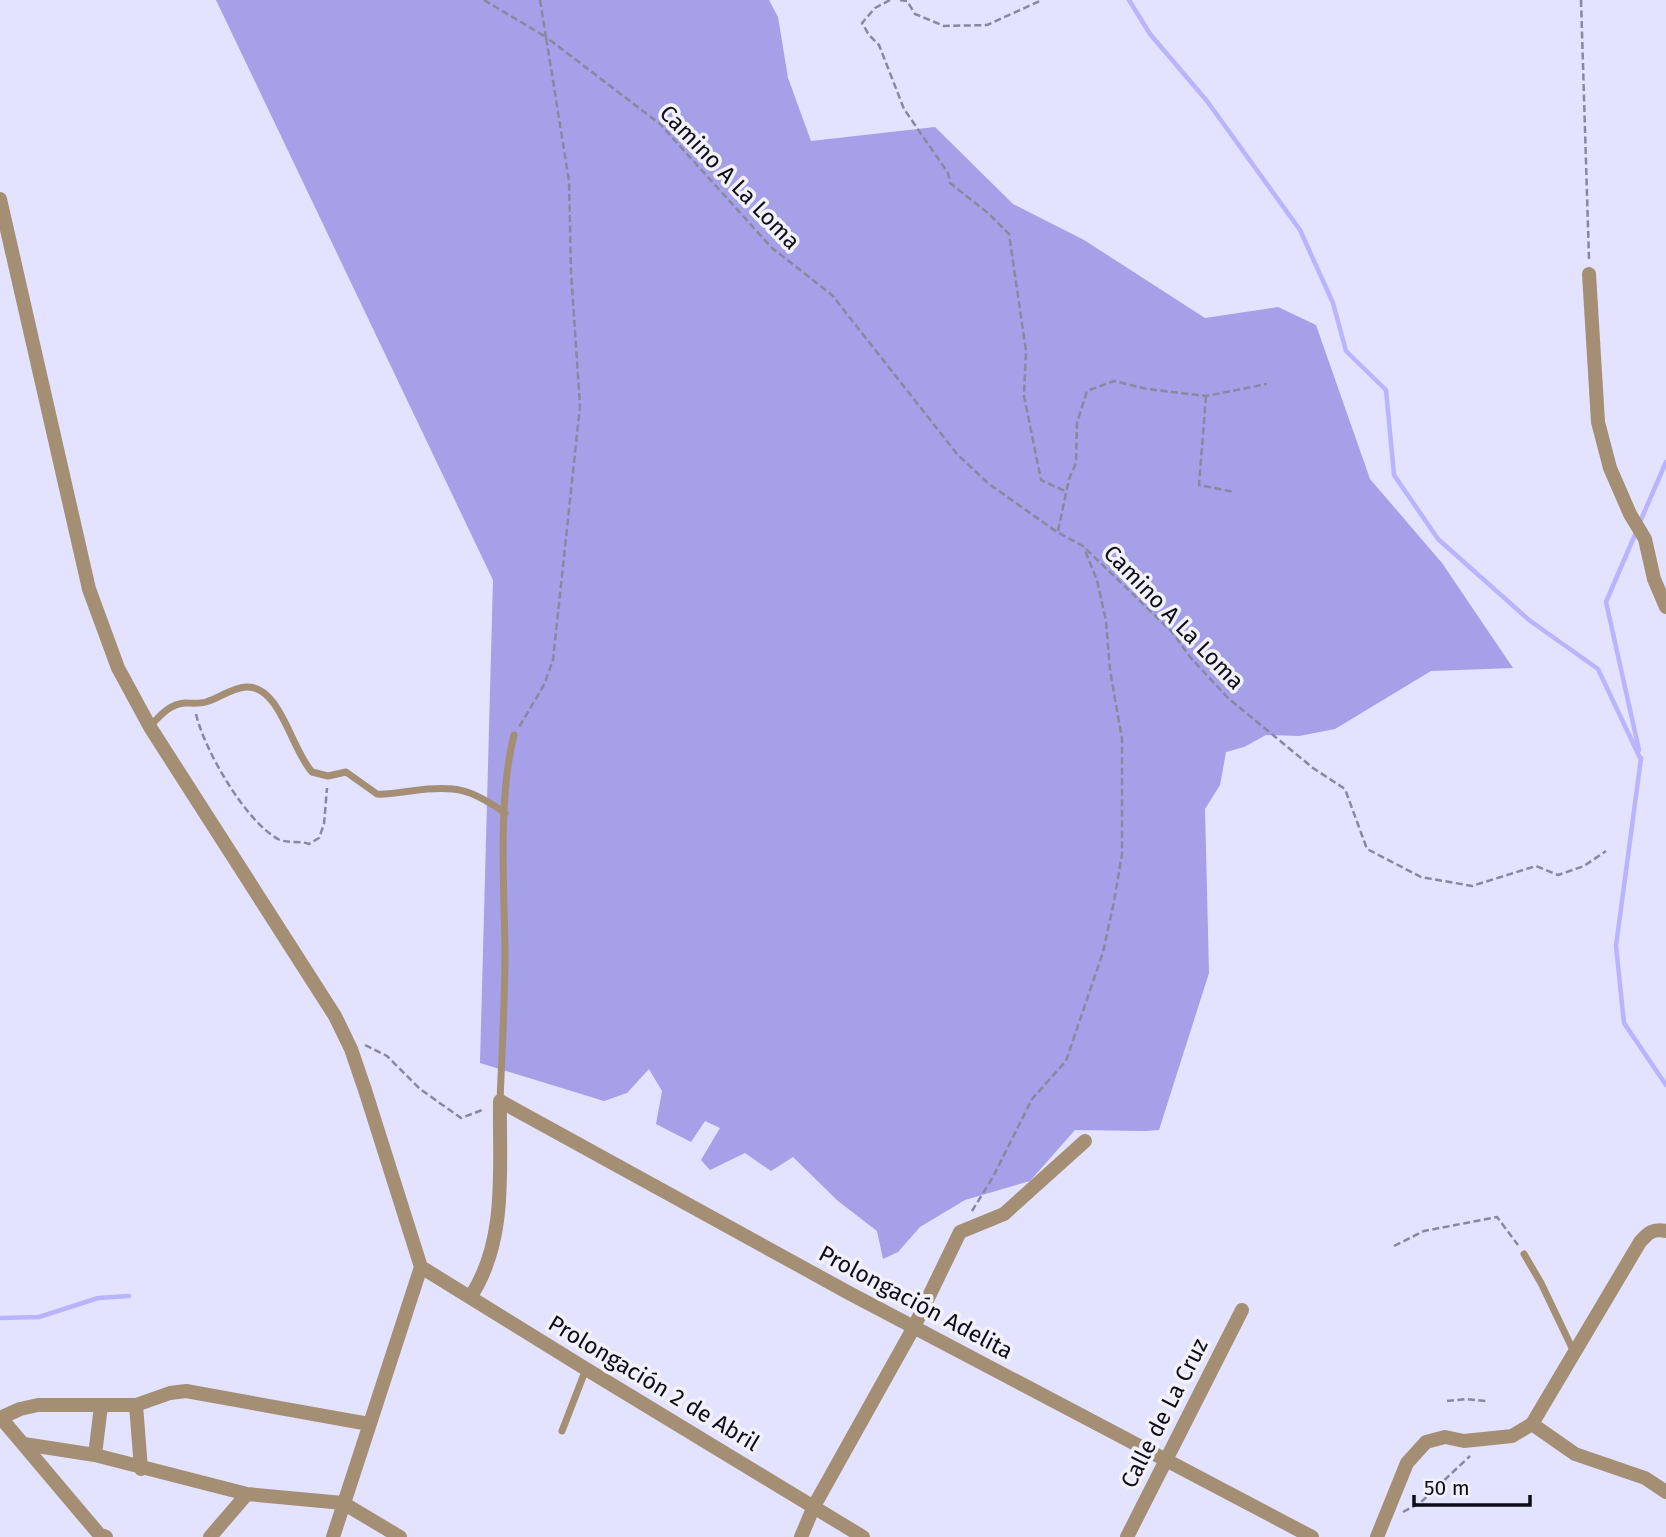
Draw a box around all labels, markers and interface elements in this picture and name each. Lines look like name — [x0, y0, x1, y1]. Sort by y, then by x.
street label: Camino A La Loma — [654, 99, 806, 255]
street label: Camino A La Loma — [1098, 539, 1250, 695]
street label: Prolongación Adelita — [814, 1239, 1018, 1365]
street label: Prolongación 2 de Abril — [543, 1309, 765, 1457]
street label: Calle de La Cruz — [1114, 1334, 1214, 1492]
scale bar — [1414, 1464, 1530, 1508]
text: 50 m — [1424, 1475, 1470, 1501]

